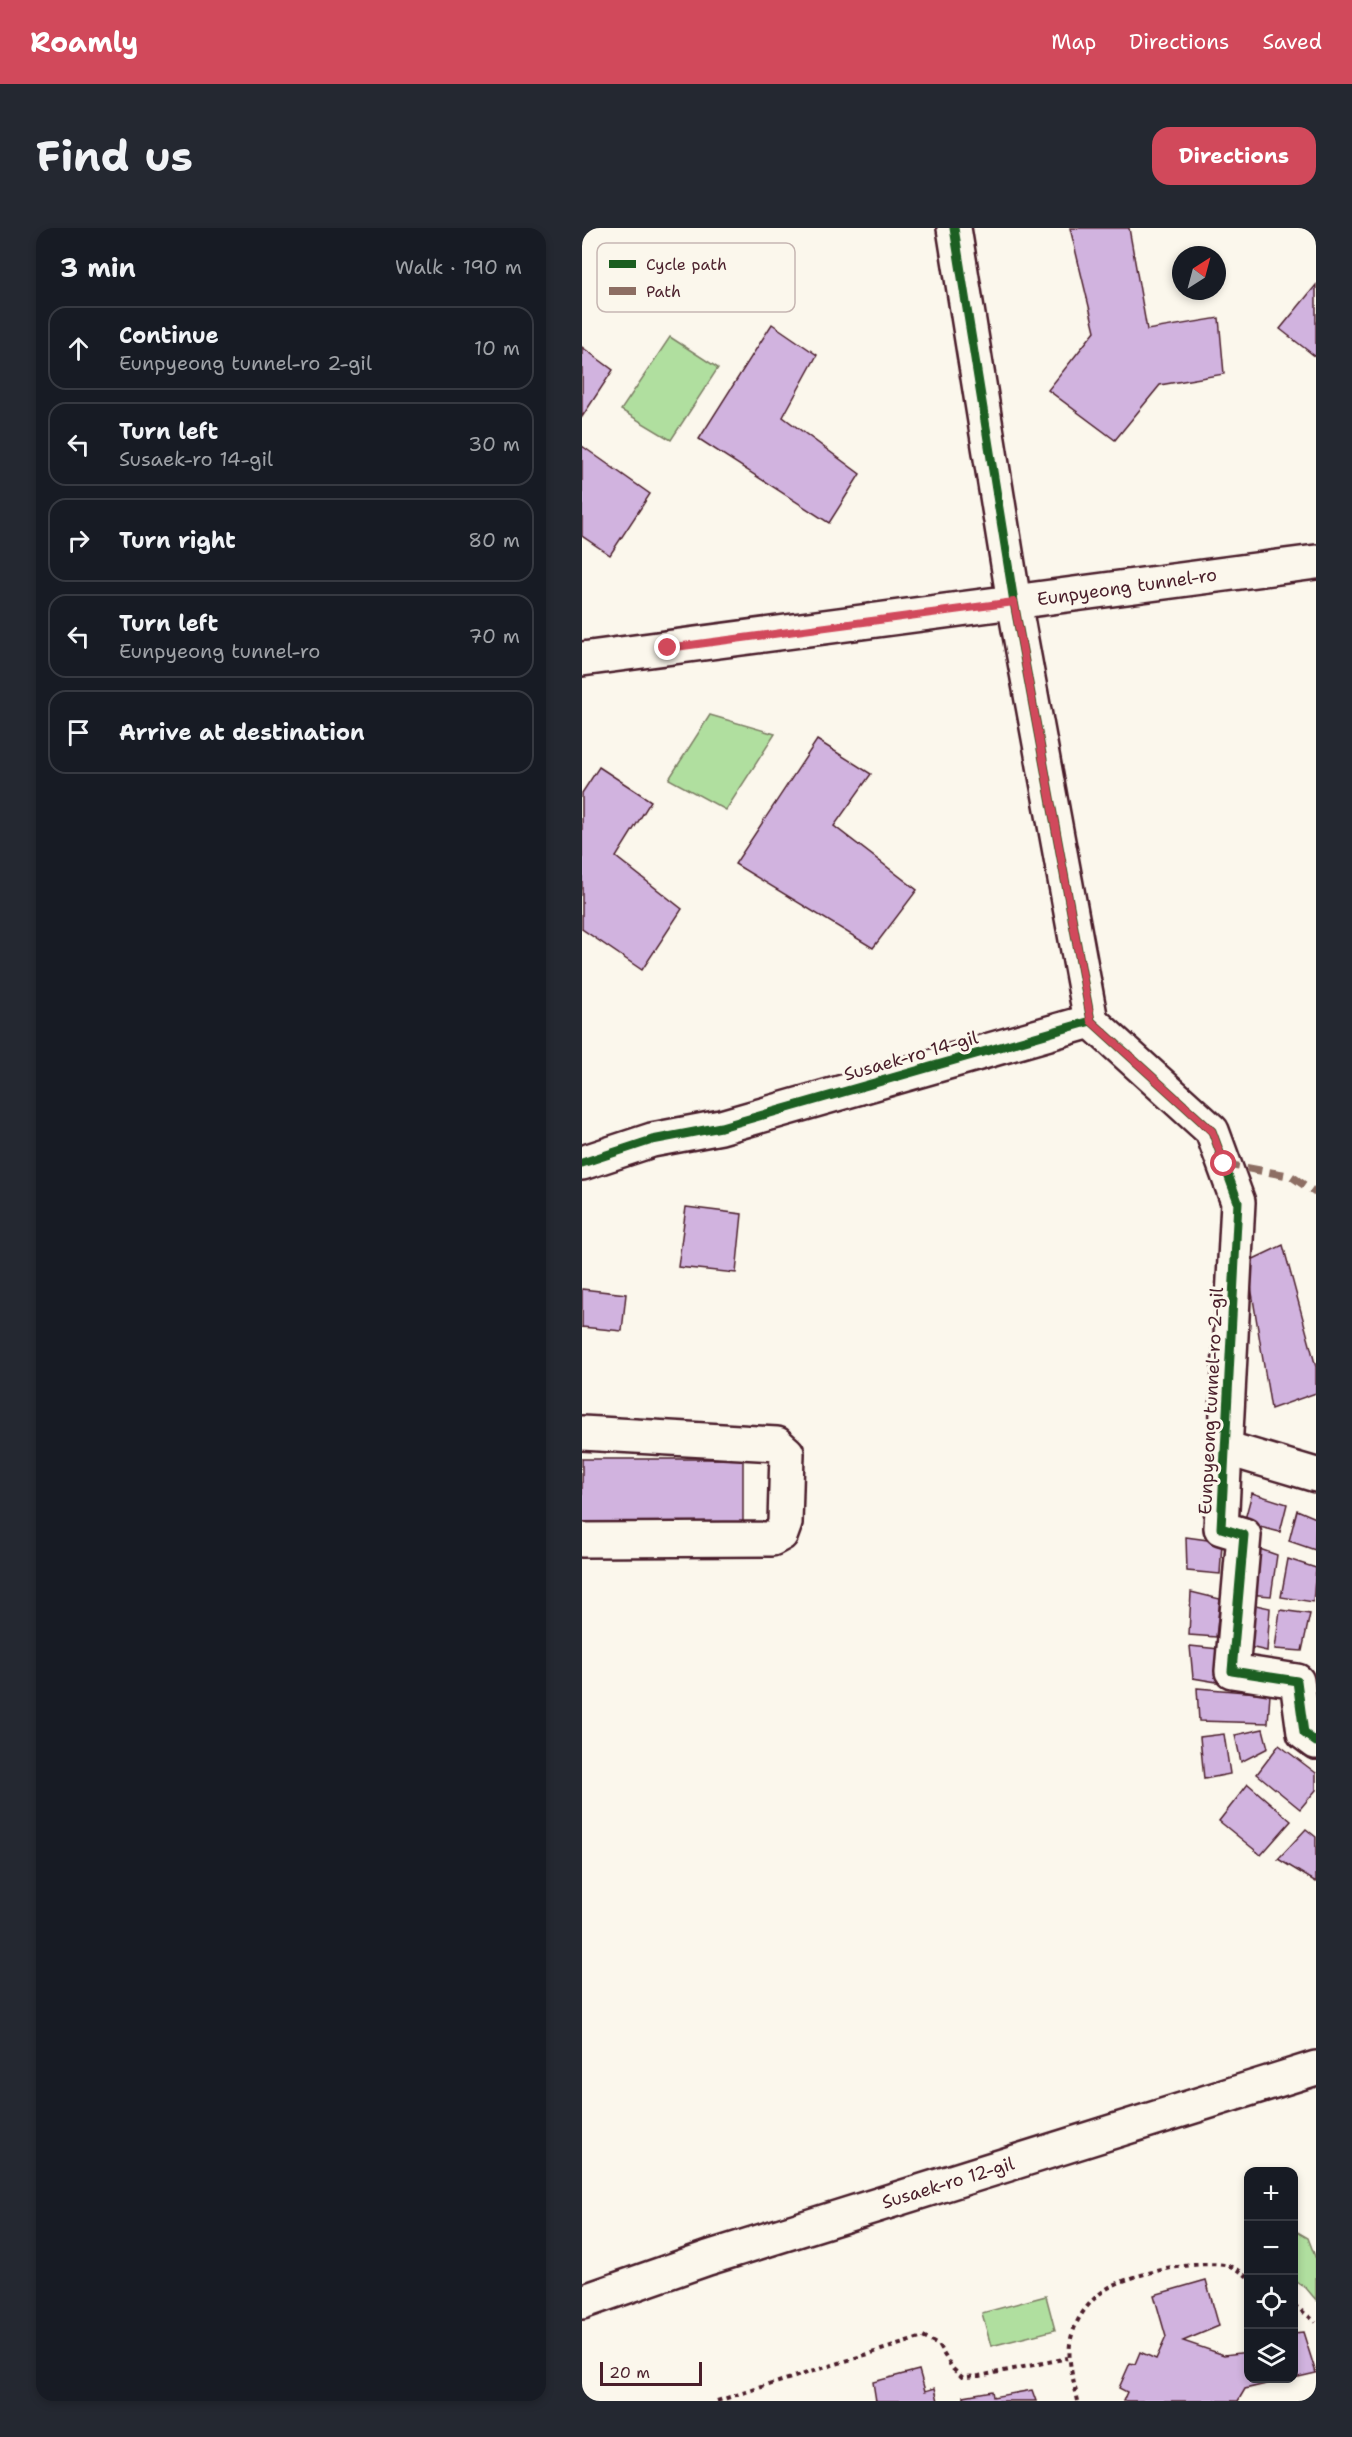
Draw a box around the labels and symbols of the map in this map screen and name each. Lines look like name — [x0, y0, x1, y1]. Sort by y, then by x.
legend — [597, 243, 795, 312]
north arrow — [1172, 246, 1226, 300]
text: Cycle path — [646, 254, 727, 275]
text: Path — [646, 281, 681, 302]
street label: Eunpyeong tunnel-ro — [1036, 563, 1218, 611]
route end — [654, 634, 680, 660]
street label: Susaek-ro 14-gil — [841, 1025, 981, 1087]
route start — [1210, 1150, 1236, 1176]
street label: Eunpyeong tunnel-ro 2-gil — [1193, 1286, 1229, 1515]
street label: Susaek-ro 12-gil — [879, 2151, 1018, 2215]
scale bar — [600, 2359, 702, 2386]

